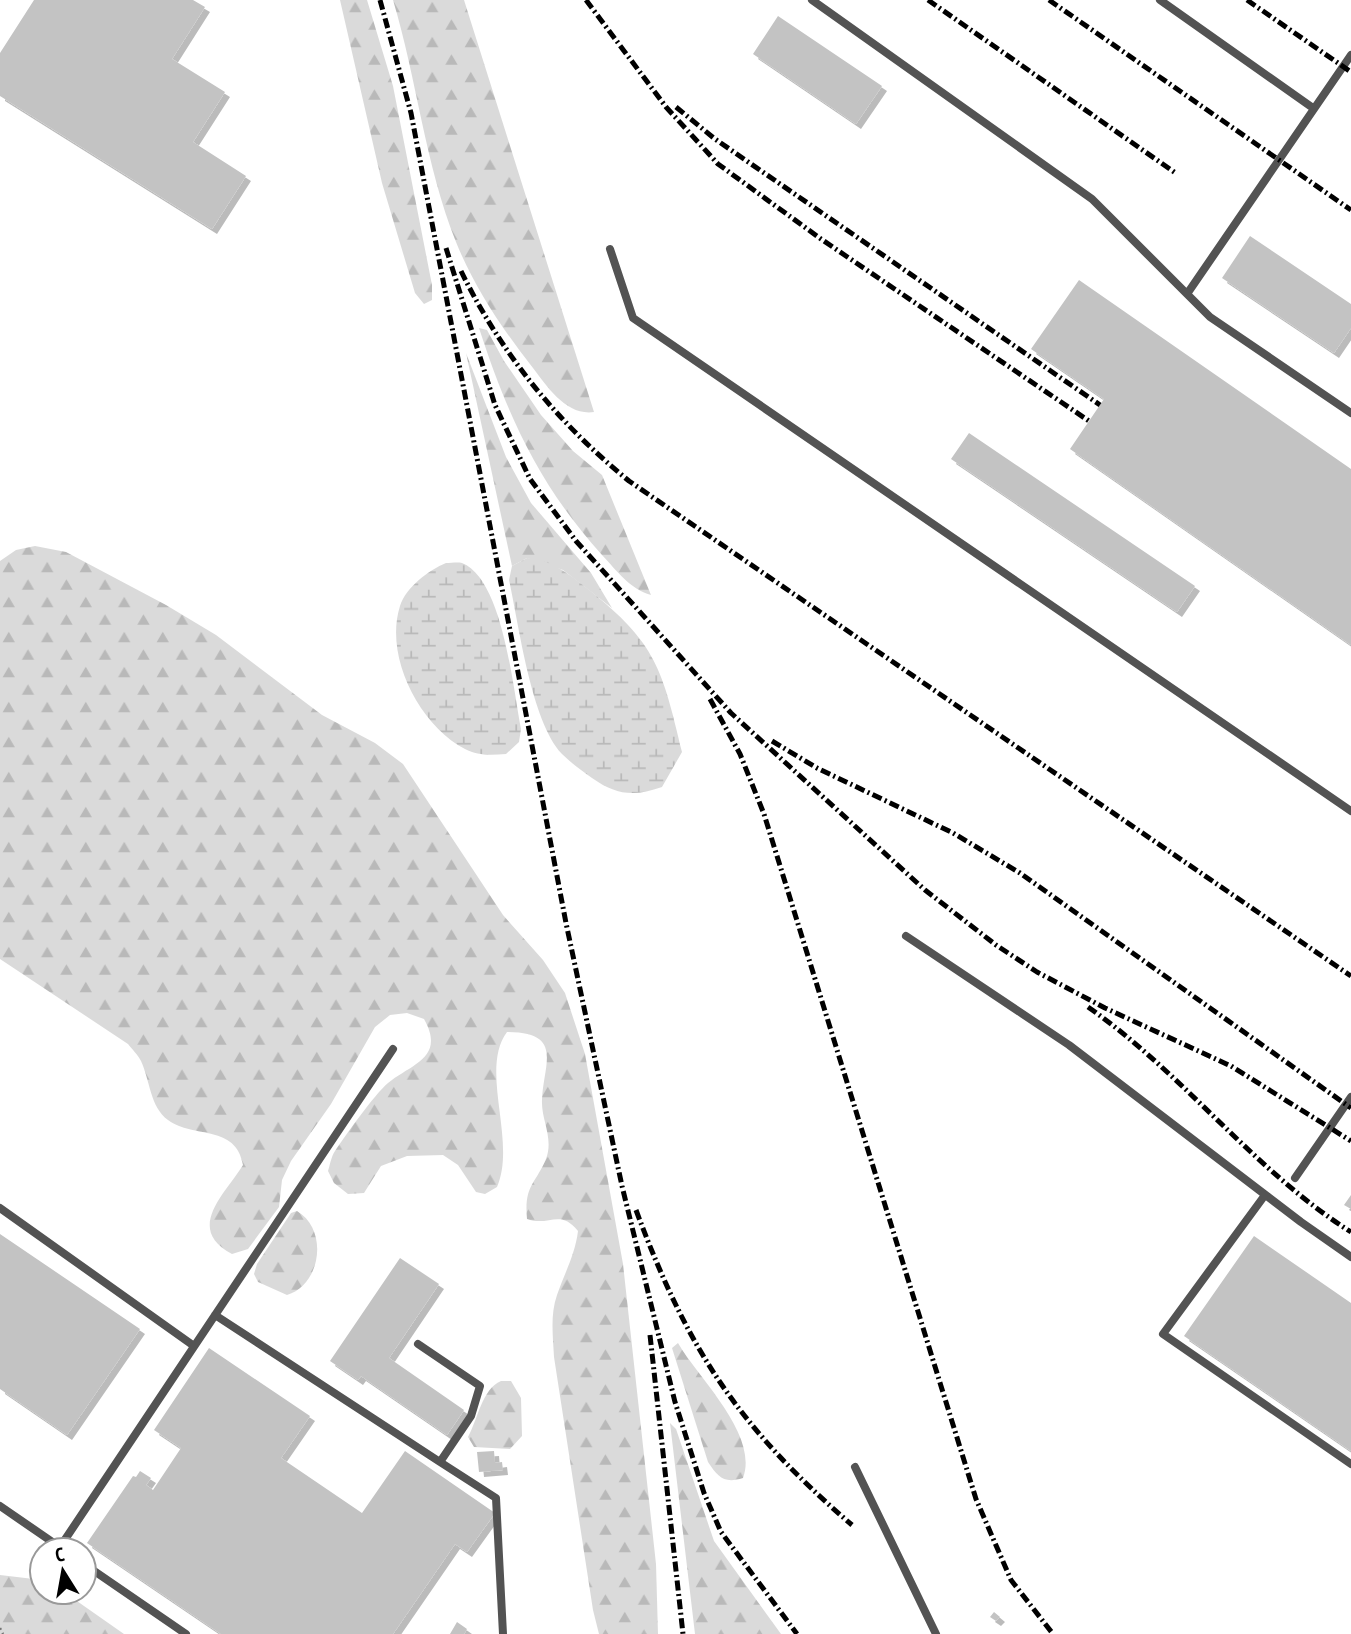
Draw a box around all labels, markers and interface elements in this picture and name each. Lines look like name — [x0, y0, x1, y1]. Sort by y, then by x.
north arrow — [28, 1536, 98, 1606]
text: С — [53, 1542, 67, 1567]

